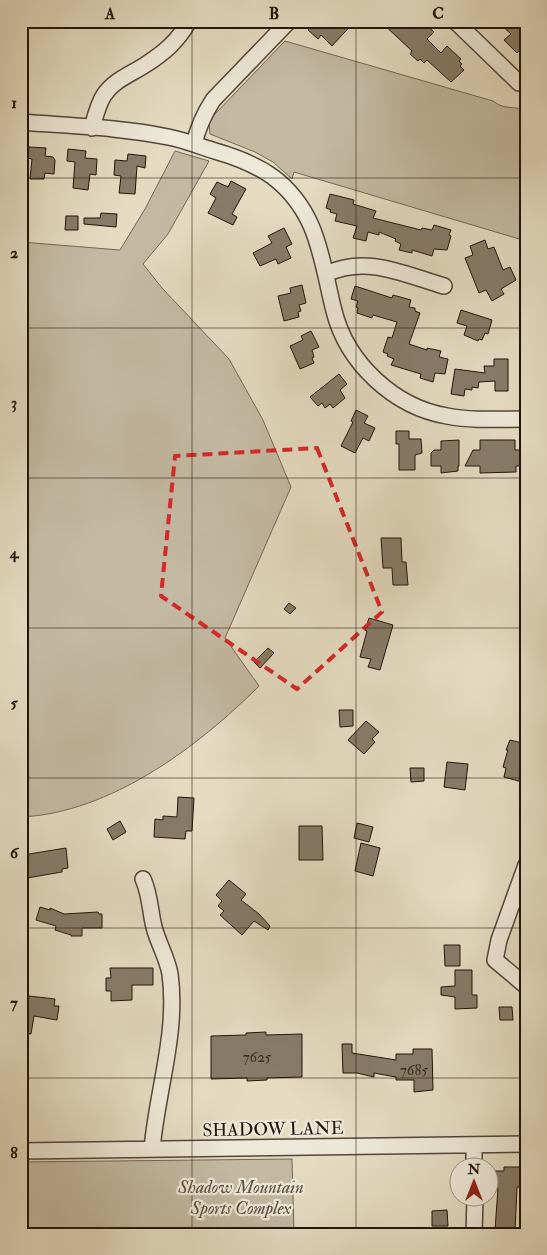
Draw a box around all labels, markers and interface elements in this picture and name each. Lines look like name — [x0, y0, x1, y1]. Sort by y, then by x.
text: A — [104, 4, 116, 24]
text: B — [269, 4, 279, 24]
text: C — [432, 4, 444, 24]
text: 1 — [11, 93, 17, 113]
text: 2 — [10, 243, 18, 263]
text: 3 — [11, 393, 17, 413]
text: 4 — [9, 543, 20, 563]
text: 5 — [10, 693, 18, 713]
text: 6 — [10, 843, 20, 863]
text: 7 — [10, 993, 18, 1013]
house number: 7625 — [243, 1048, 272, 1067]
house number: 7685 — [400, 1061, 428, 1080]
street label: SHADOW LANE — [202, 1117, 344, 1142]
text: 8 — [10, 1143, 18, 1163]
north arrow — [450, 1158, 500, 1208]
text: N — [467, 1161, 481, 1178]
park label: Shadow Mountain Sports Complex — [177, 1176, 304, 1220]

